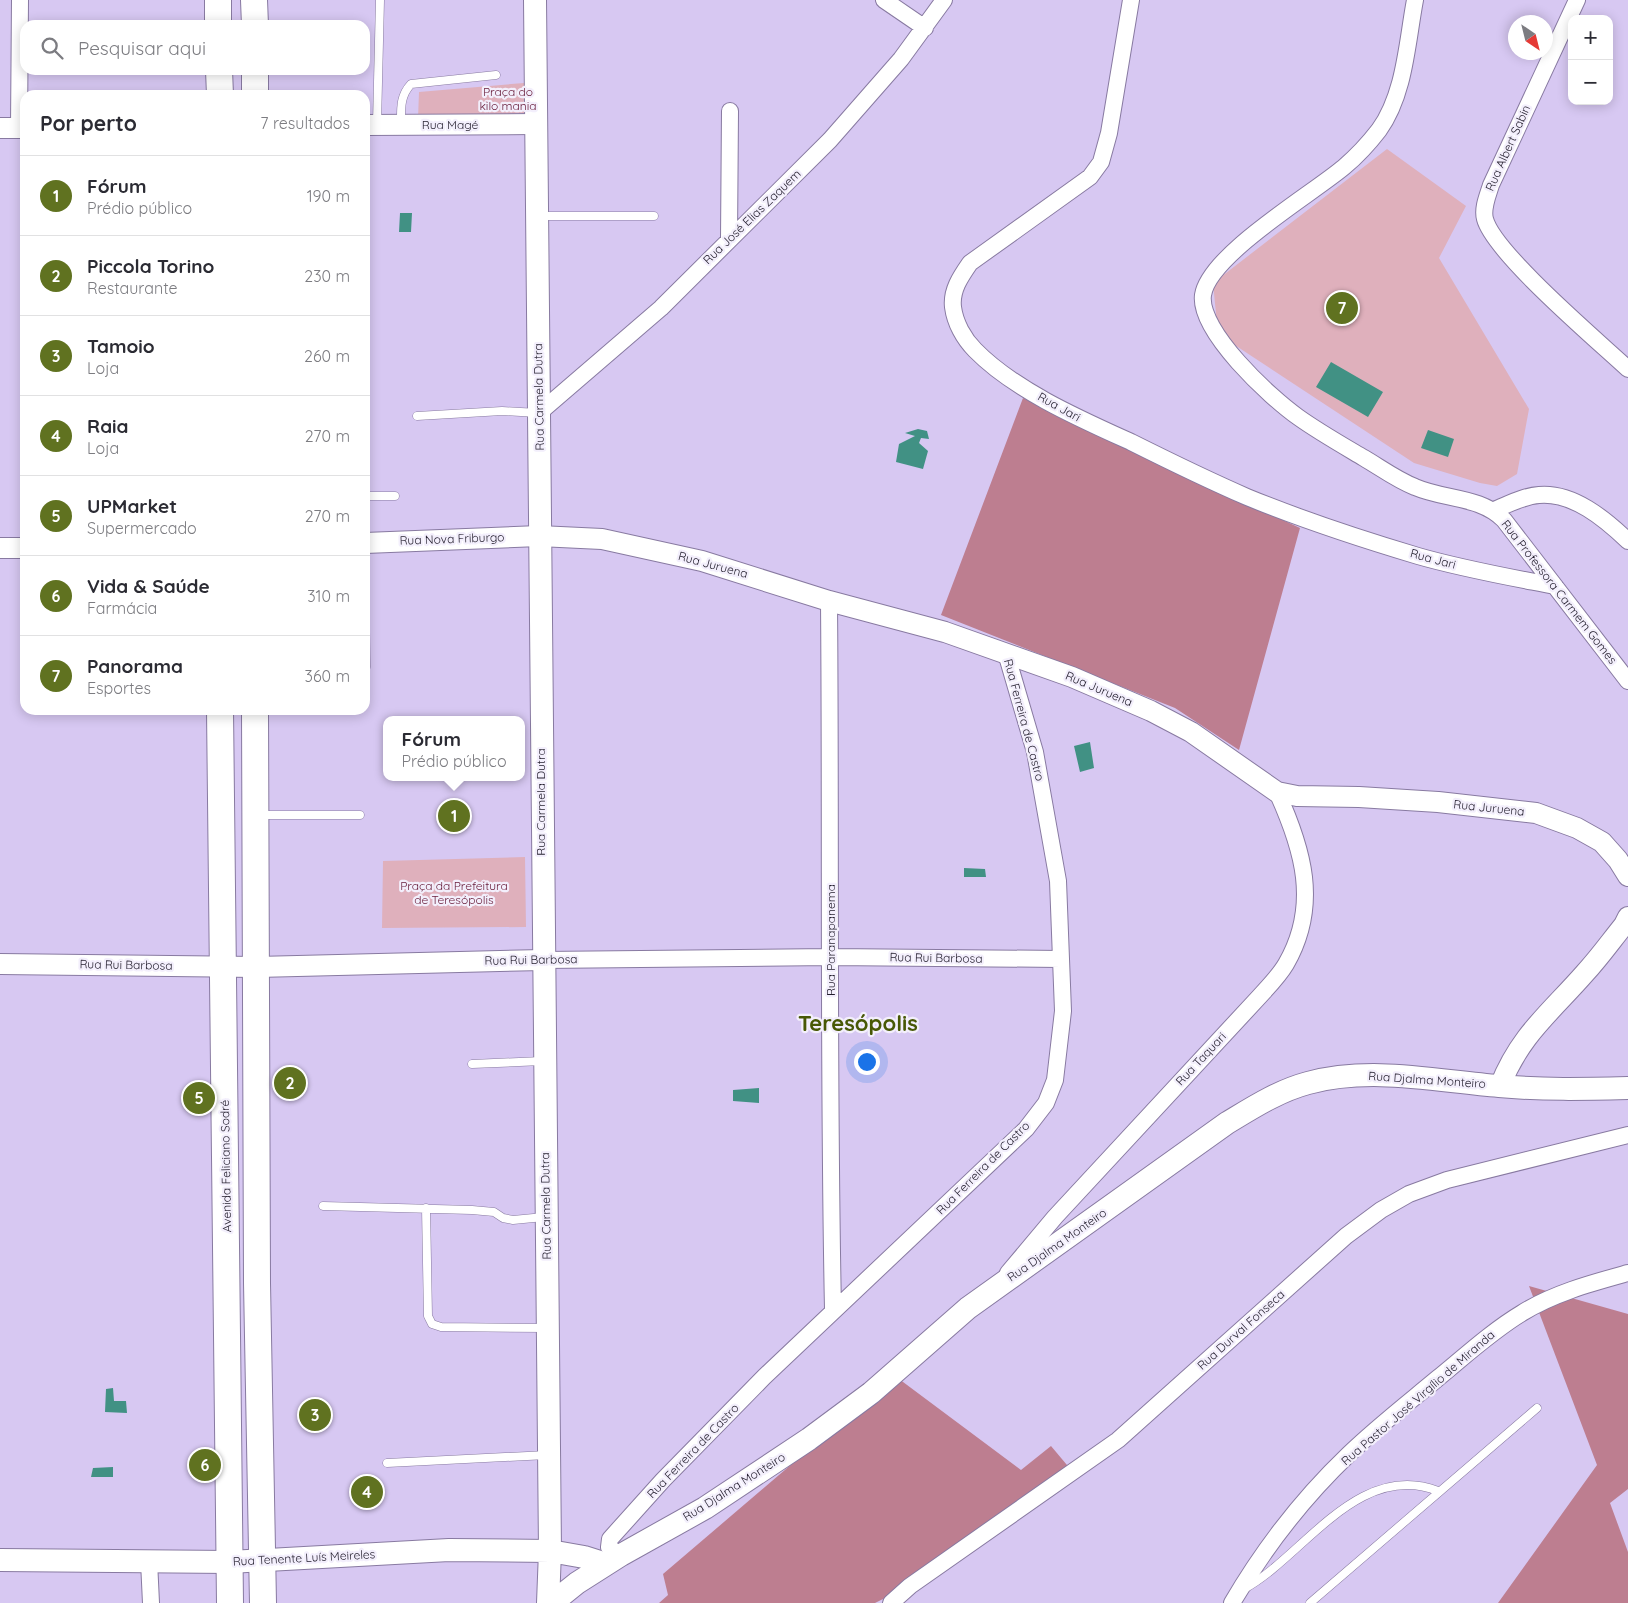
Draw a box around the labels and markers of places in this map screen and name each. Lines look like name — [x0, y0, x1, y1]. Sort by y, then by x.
pin: 7 — [1326, 289, 1358, 327]
pin: 1 — [438, 797, 470, 835]
pin: 2 — [274, 1064, 306, 1102]
pin: 5 — [183, 1079, 215, 1117]
pin: 3 — [299, 1396, 331, 1434]
pin: 6 — [189, 1446, 221, 1484]
pin: 4 — [351, 1473, 383, 1511]

